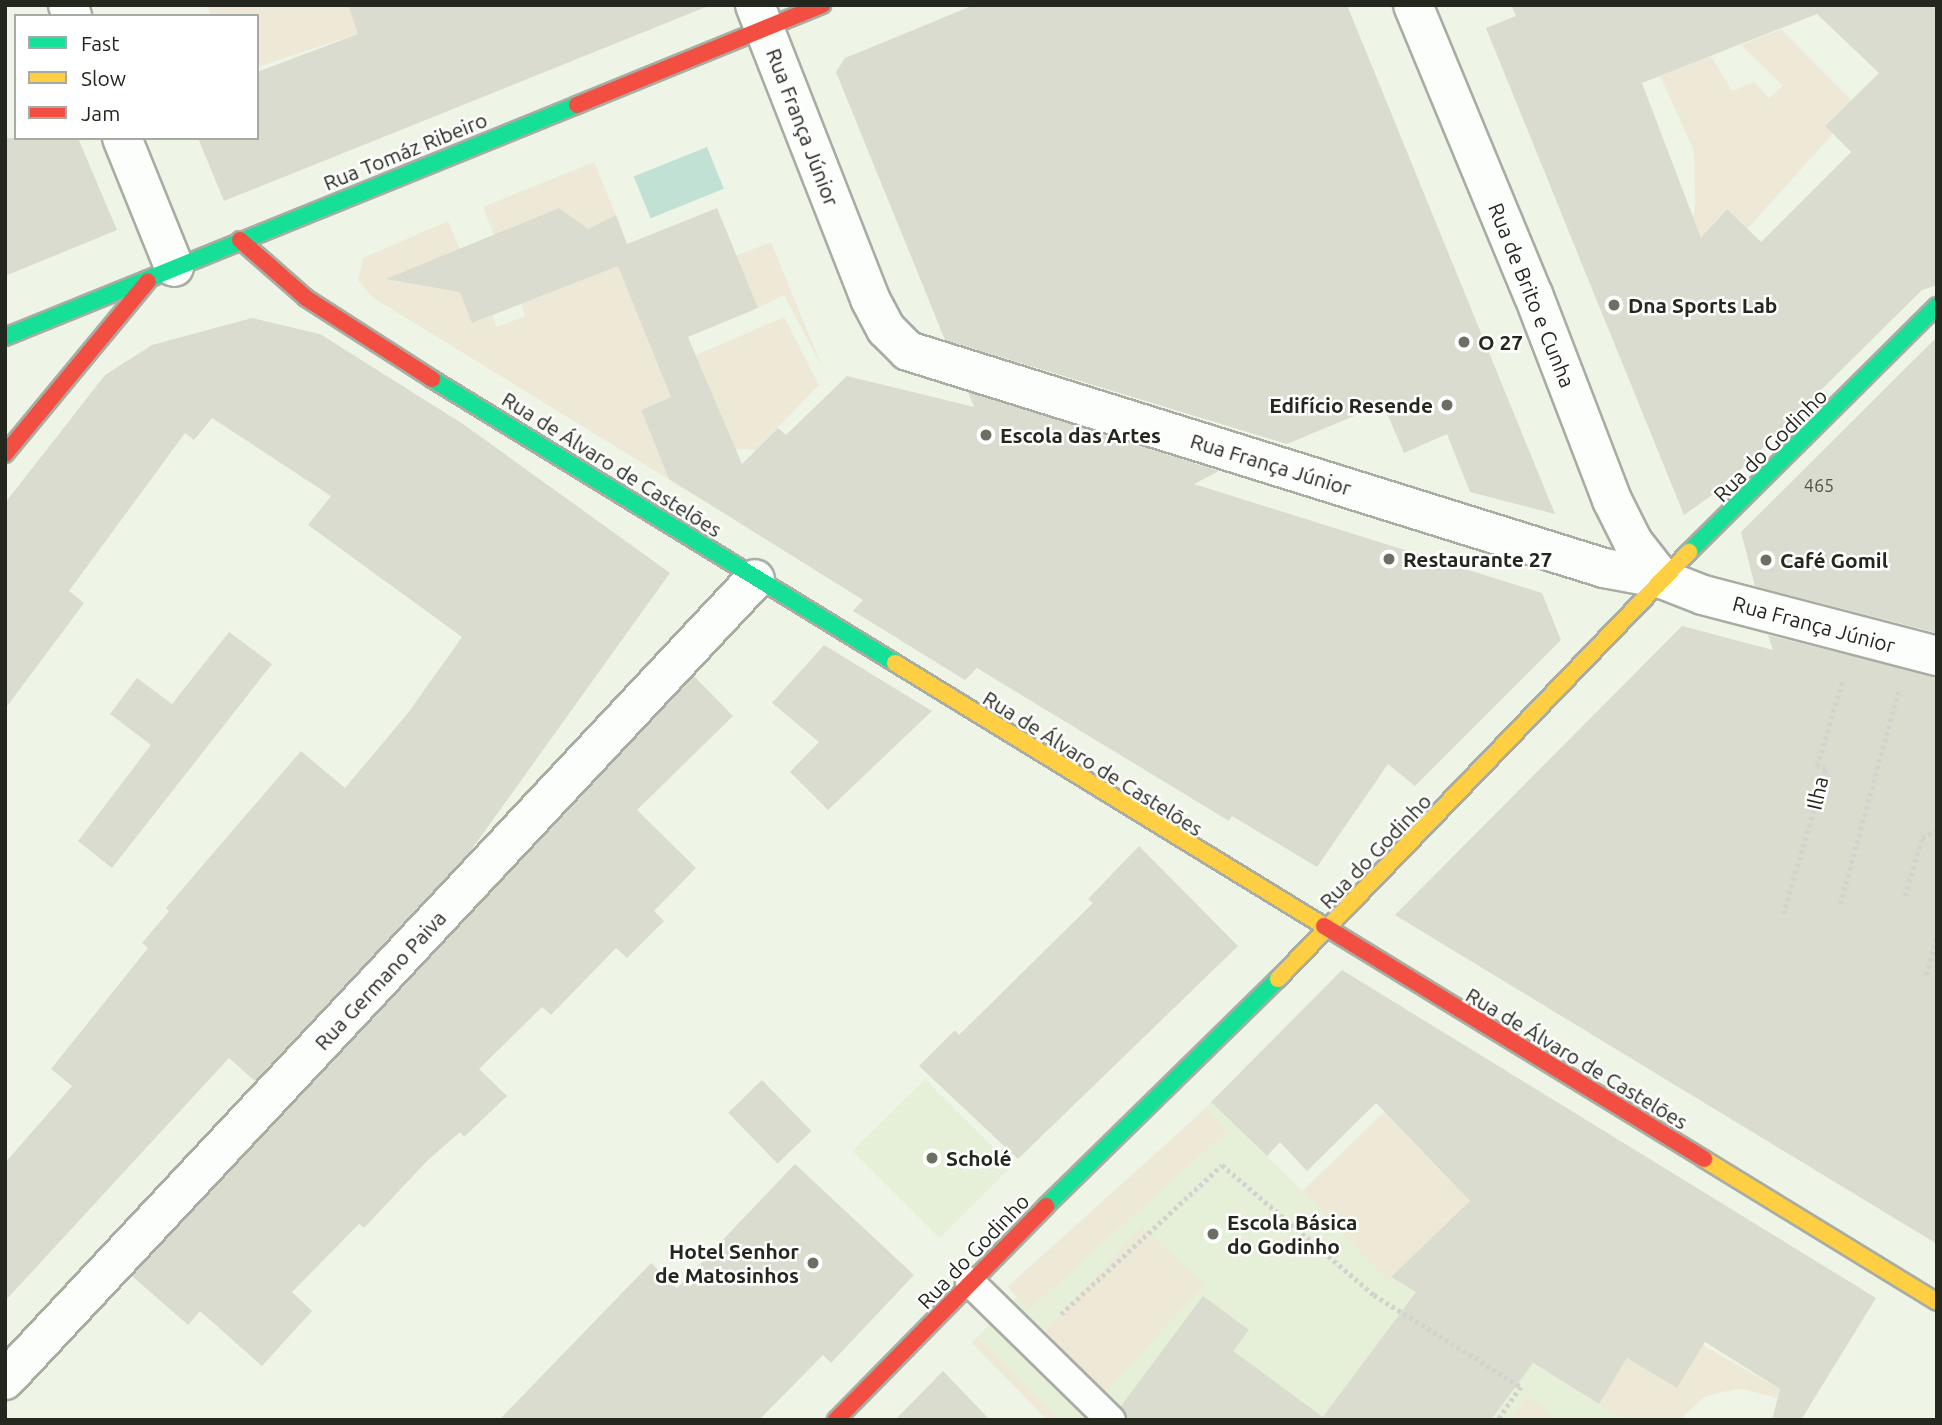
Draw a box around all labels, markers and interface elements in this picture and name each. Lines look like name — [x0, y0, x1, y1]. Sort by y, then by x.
legend — [14, 14, 259, 140]
text: Fast — [81, 31, 119, 55]
street label: Rua França Júnior — [761, 45, 845, 209]
text: Slow — [81, 66, 126, 90]
text: Jam — [81, 101, 120, 125]
street label: Rua Tomáz Ribeiro — [319, 107, 491, 195]
street label: Rua de Brito e Cunha — [1483, 199, 1581, 391]
place label: Dna Sports Lab — [1628, 292, 1777, 318]
marker: Dna Sports Lab — [1606, 297, 1622, 313]
place label: O 27 — [1478, 329, 1523, 355]
marker: O 27 — [1456, 334, 1472, 350]
street label: Rua do Godinho — [1708, 383, 1832, 507]
street label: Rua de Álvaro de Castelões — [497, 386, 727, 542]
place label: Edifício Resende — [1269, 392, 1433, 418]
marker: Edifício Resende — [1439, 397, 1455, 413]
place label: Escola das Artes — [1000, 422, 1161, 448]
marker: Escola das Artes — [978, 427, 994, 443]
street label: Rua França Júnior — [1187, 428, 1355, 500]
house number: 465 — [1804, 474, 1834, 496]
place label: Restaurante 27 — [1403, 546, 1552, 572]
place label: Café Gomil — [1780, 547, 1888, 573]
marker: Restaurante 27 — [1381, 551, 1397, 567]
marker: Café Gomil — [1758, 552, 1774, 568]
street label: Rua França Júnior — [1730, 590, 1898, 658]
street label: Rua de Álvaro de Castelões — [978, 685, 1208, 841]
street label: Ilha — [1801, 774, 1833, 812]
street label: Rua do Godinho — [1314, 788, 1436, 914]
street label: Rua Germano Paiva — [309, 905, 451, 1055]
street label: Rua de Álvaro de Castelões — [1462, 982, 1692, 1134]
place label: Scholé — [946, 1145, 1012, 1171]
marker: Scholé — [924, 1150, 940, 1166]
street label: Rua do Godinho — [912, 1188, 1034, 1314]
place label: Escola Básica do Godinho — [1227, 1209, 1357, 1259]
marker: Escola Básica do Godinho — [1205, 1226, 1221, 1242]
place label: Hotel Senhor de Matosinhos — [655, 1238, 799, 1288]
marker: Hotel Senhor de Matosinhos — [805, 1255, 821, 1271]

